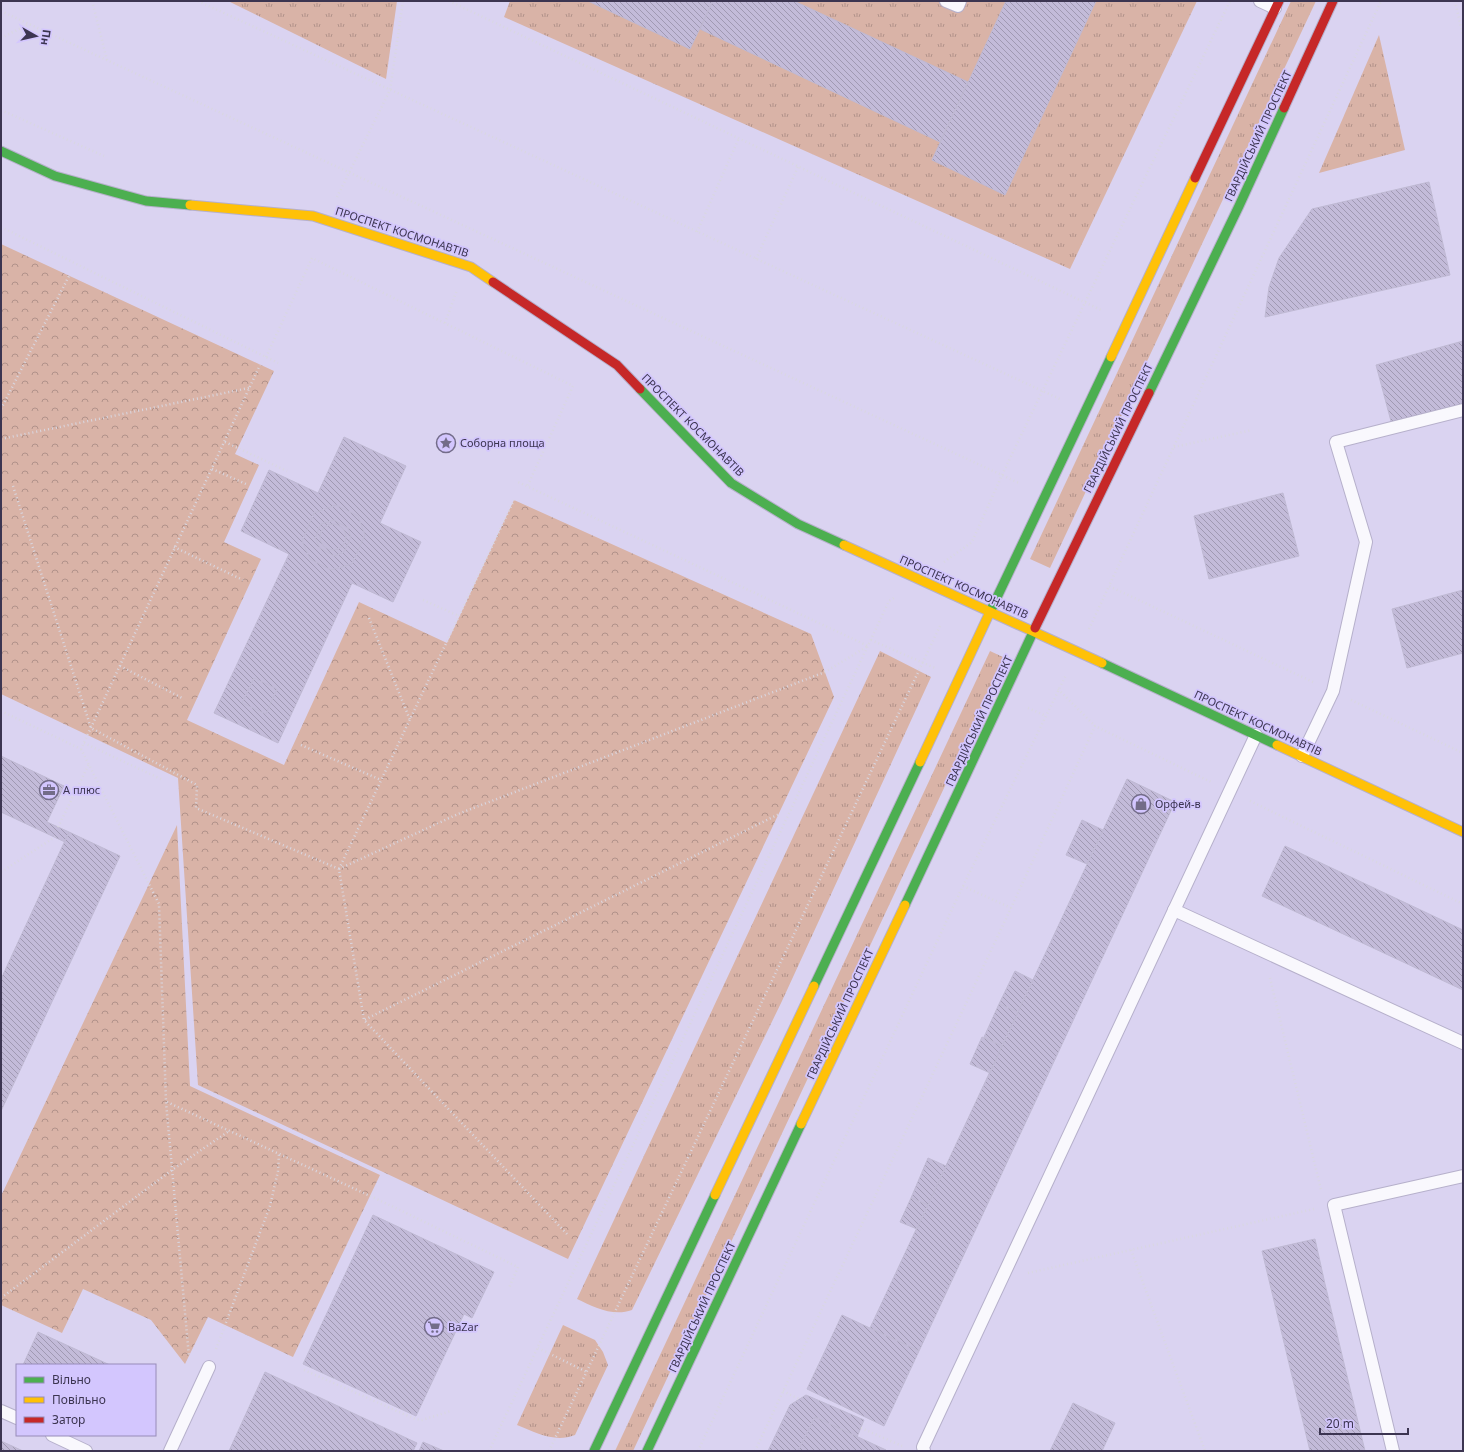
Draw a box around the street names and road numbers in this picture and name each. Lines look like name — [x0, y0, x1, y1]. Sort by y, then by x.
street label: ГВАРДІЙСЬКИЙ ПРОСПЕКТ — [1221, 68, 1294, 204]
street label: ПРОСПЕКТ КОСМОНАВТІВ — [334, 203, 471, 260]
street label: ГВАРДІЙСЬКИЙ ПРОСПЕКТ — [1080, 360, 1156, 495]
street label: ПРОСПЕКТ КОСМОНАВТІВ — [639, 370, 748, 479]
street label: ПРОСПЕКТ КОСМОНАВТІВ — [898, 551, 1031, 622]
street label: ГВАРДІЙСЬКИЙ ПРОСПЕКТ — [942, 653, 1015, 789]
street label: ПРОСПЕКТ КОСМОНАВТІВ — [1192, 686, 1325, 759]
street label: ГВАРДІЙСЬКИЙ ПРОСПЕКТ — [803, 946, 876, 1082]
street label: ГВАРДІЙСЬКИЙ ПРОСПЕКТ — [665, 1239, 738, 1375]

